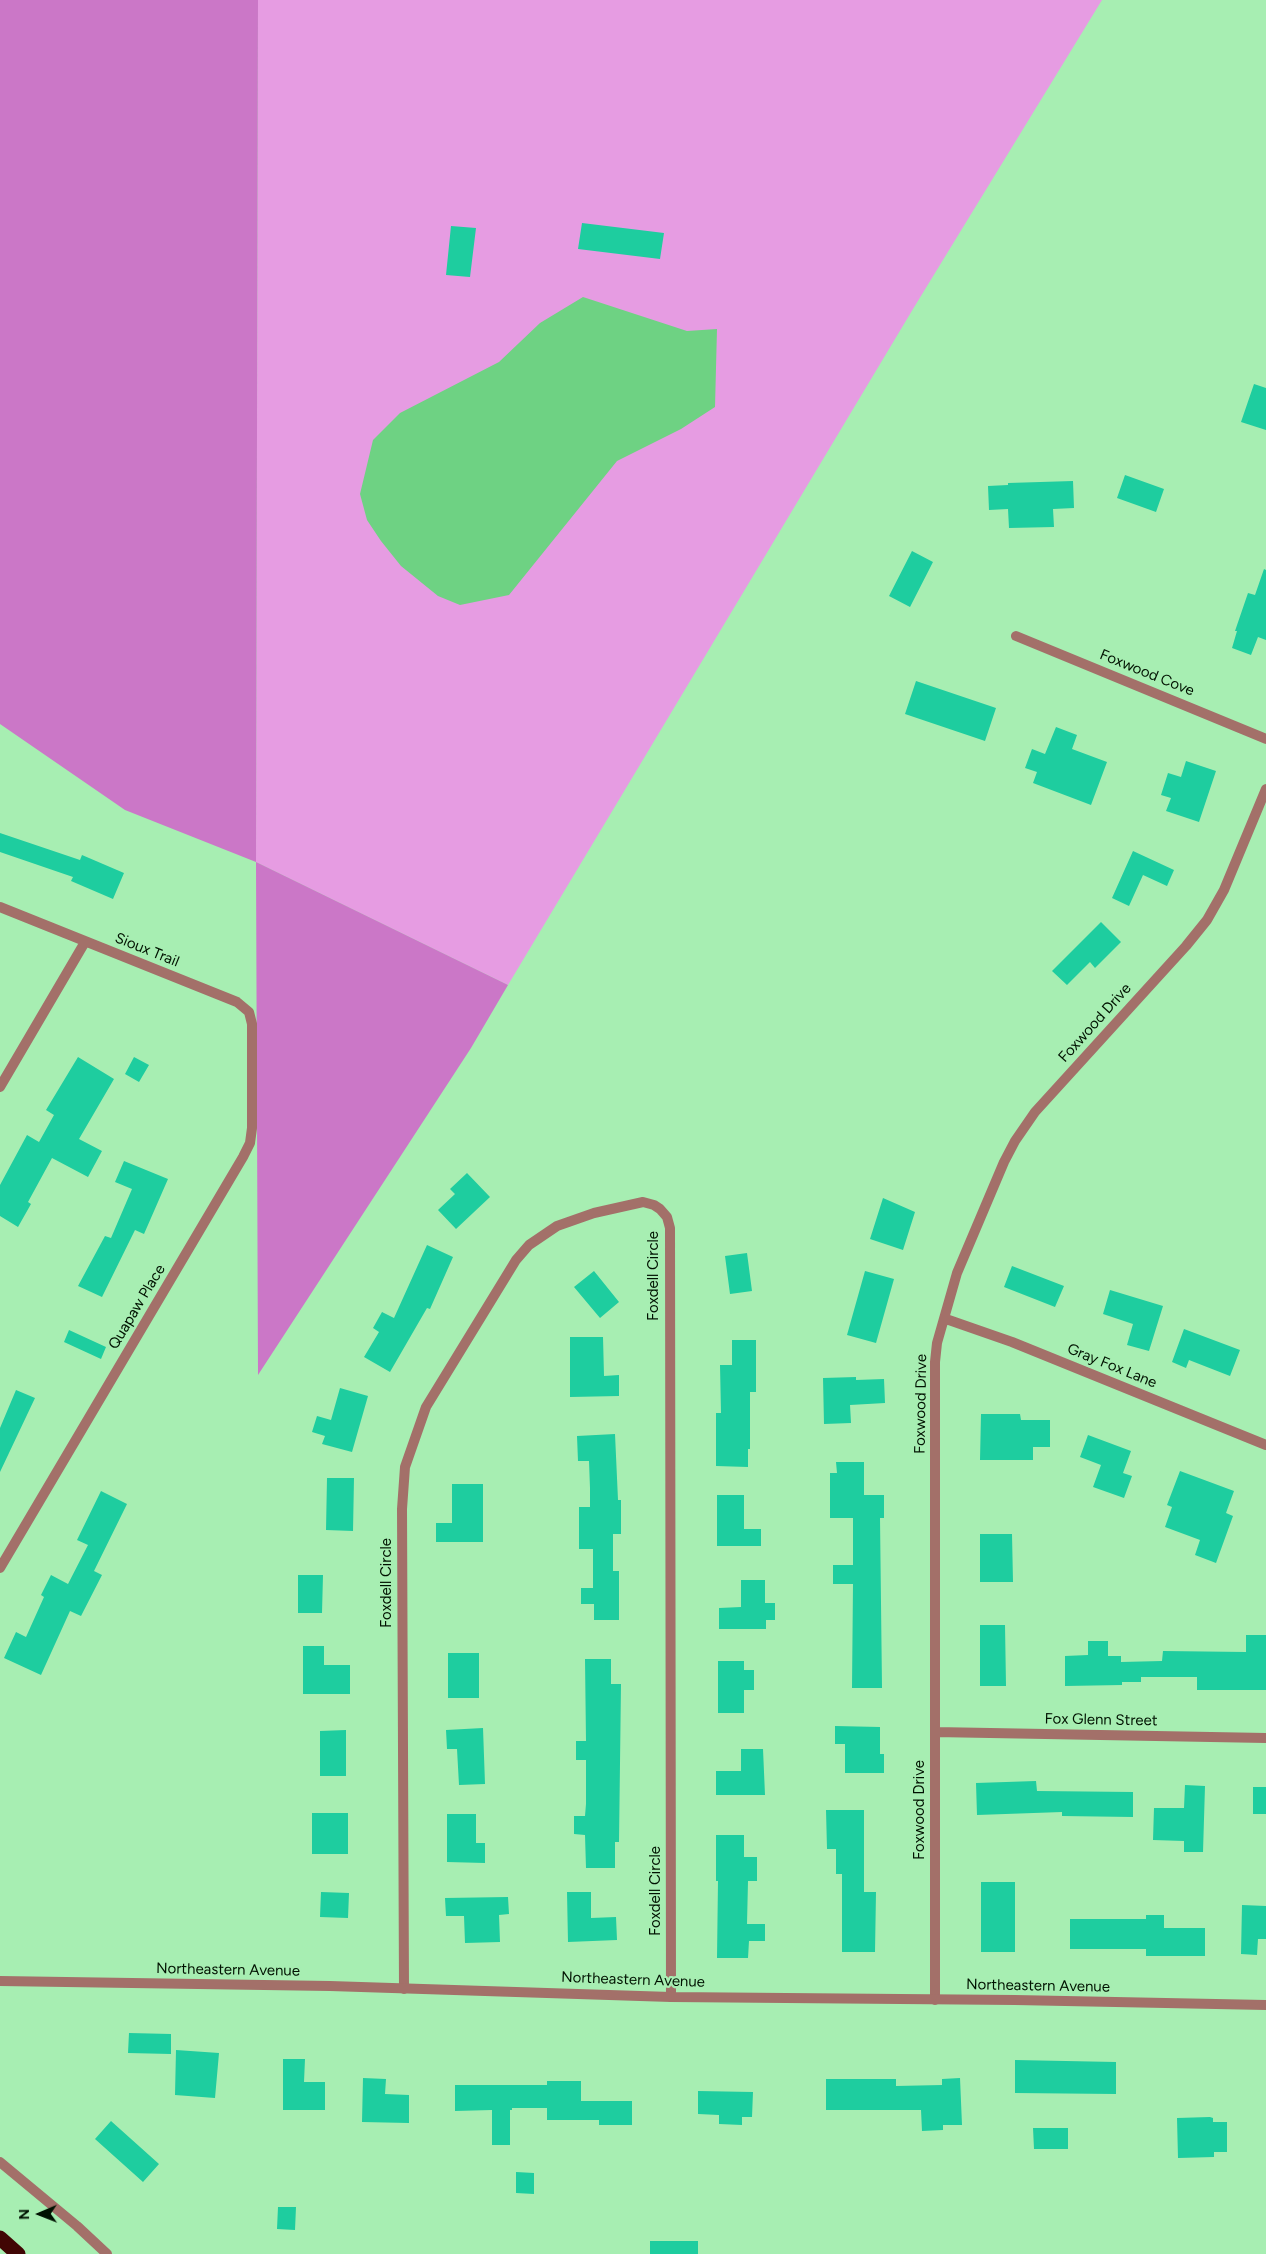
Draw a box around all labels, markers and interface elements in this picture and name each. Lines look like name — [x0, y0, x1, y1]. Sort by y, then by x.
street label: Foxwood Cove — [1097, 646, 1197, 700]
street label: Sioux Trail — [112, 929, 182, 971]
street label: Foxwood Drive — [1055, 980, 1135, 1066]
street label: Foxdell Circle — [645, 1231, 663, 1321]
street label: Quapaw Place — [105, 1261, 169, 1353]
street label: Gray Fox Lane — [1065, 1340, 1159, 1392]
street label: Foxwood Drive — [911, 1354, 931, 1454]
street label: Foxdell Circle — [378, 1538, 396, 1628]
street label: Fox Glenn Street — [1044, 1710, 1158, 1730]
street label: Foxwood Drive — [911, 1760, 929, 1860]
street label: Foxdell Circle — [647, 1846, 665, 1936]
street label: Northeastern Avenue — [156, 1960, 300, 1980]
street label: Northeastern Avenue — [561, 1968, 705, 1992]
street label: Northeastern Avenue — [966, 1976, 1110, 1996]
north arrow — [15, 2189, 65, 2239]
text: N — [16, 2209, 33, 2220]

